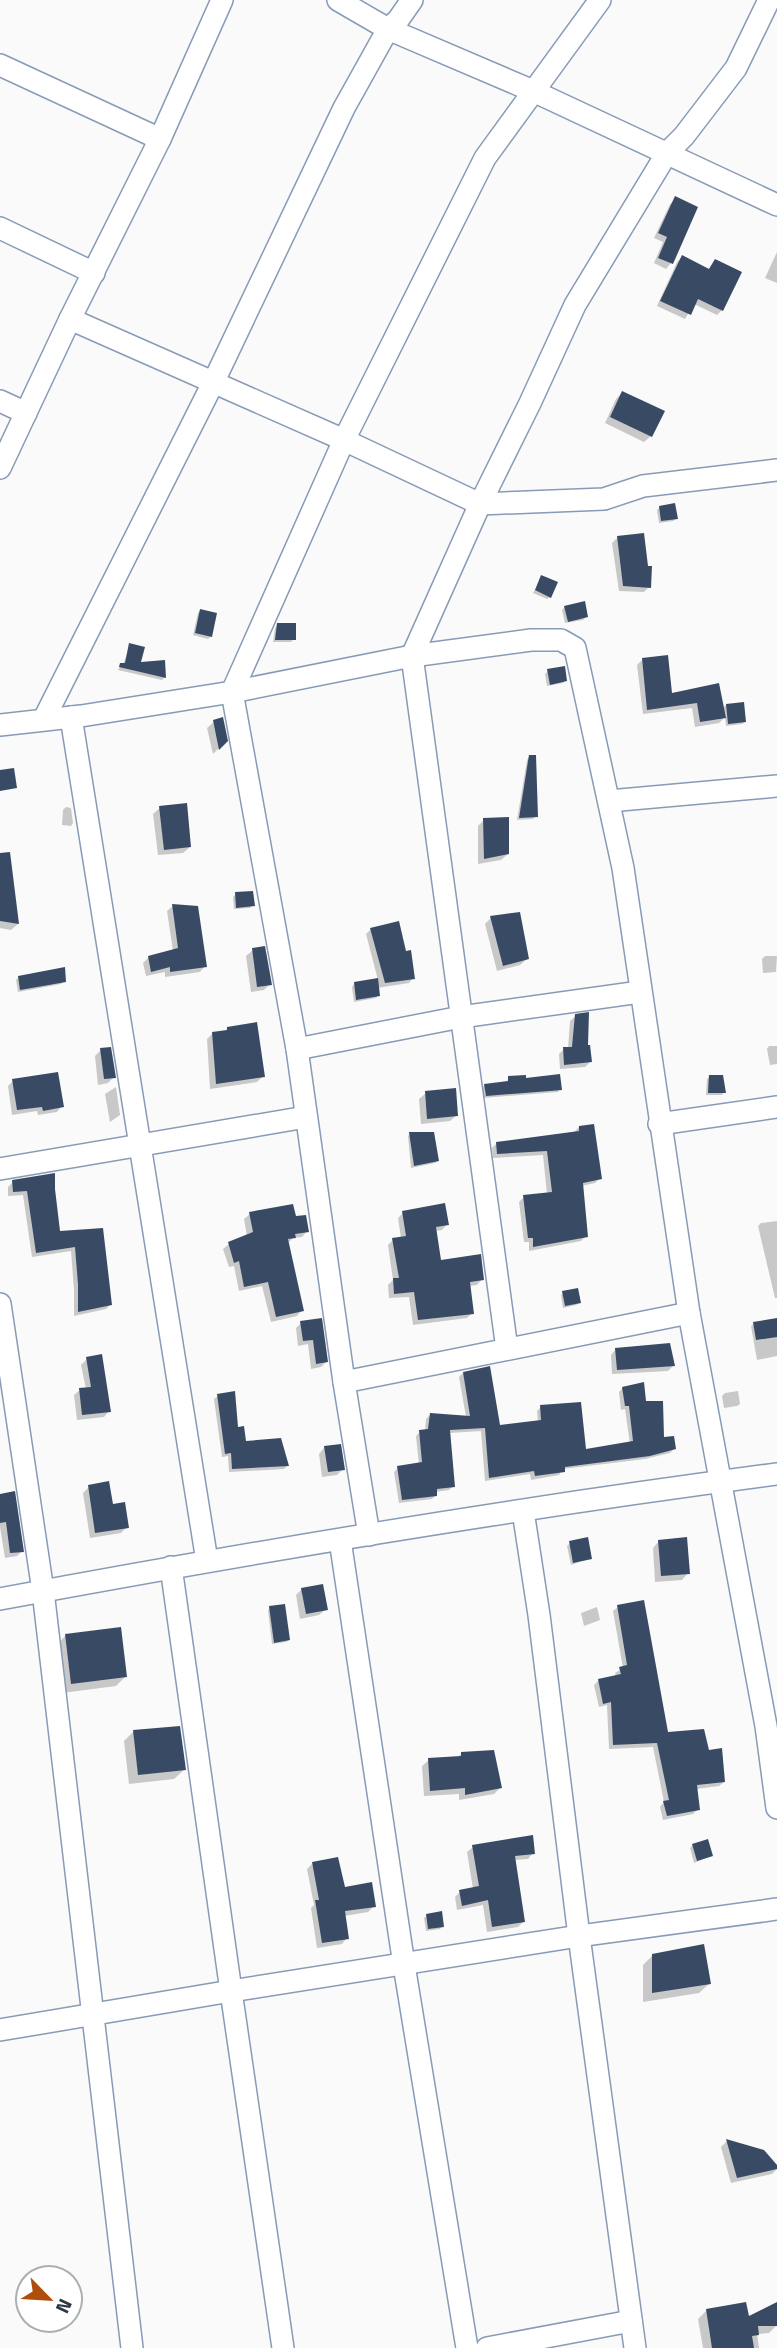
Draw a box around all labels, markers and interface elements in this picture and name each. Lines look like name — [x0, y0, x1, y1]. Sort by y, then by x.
north arrow — [14, 2264, 84, 2334]
text: N — [49, 2294, 81, 2318]

